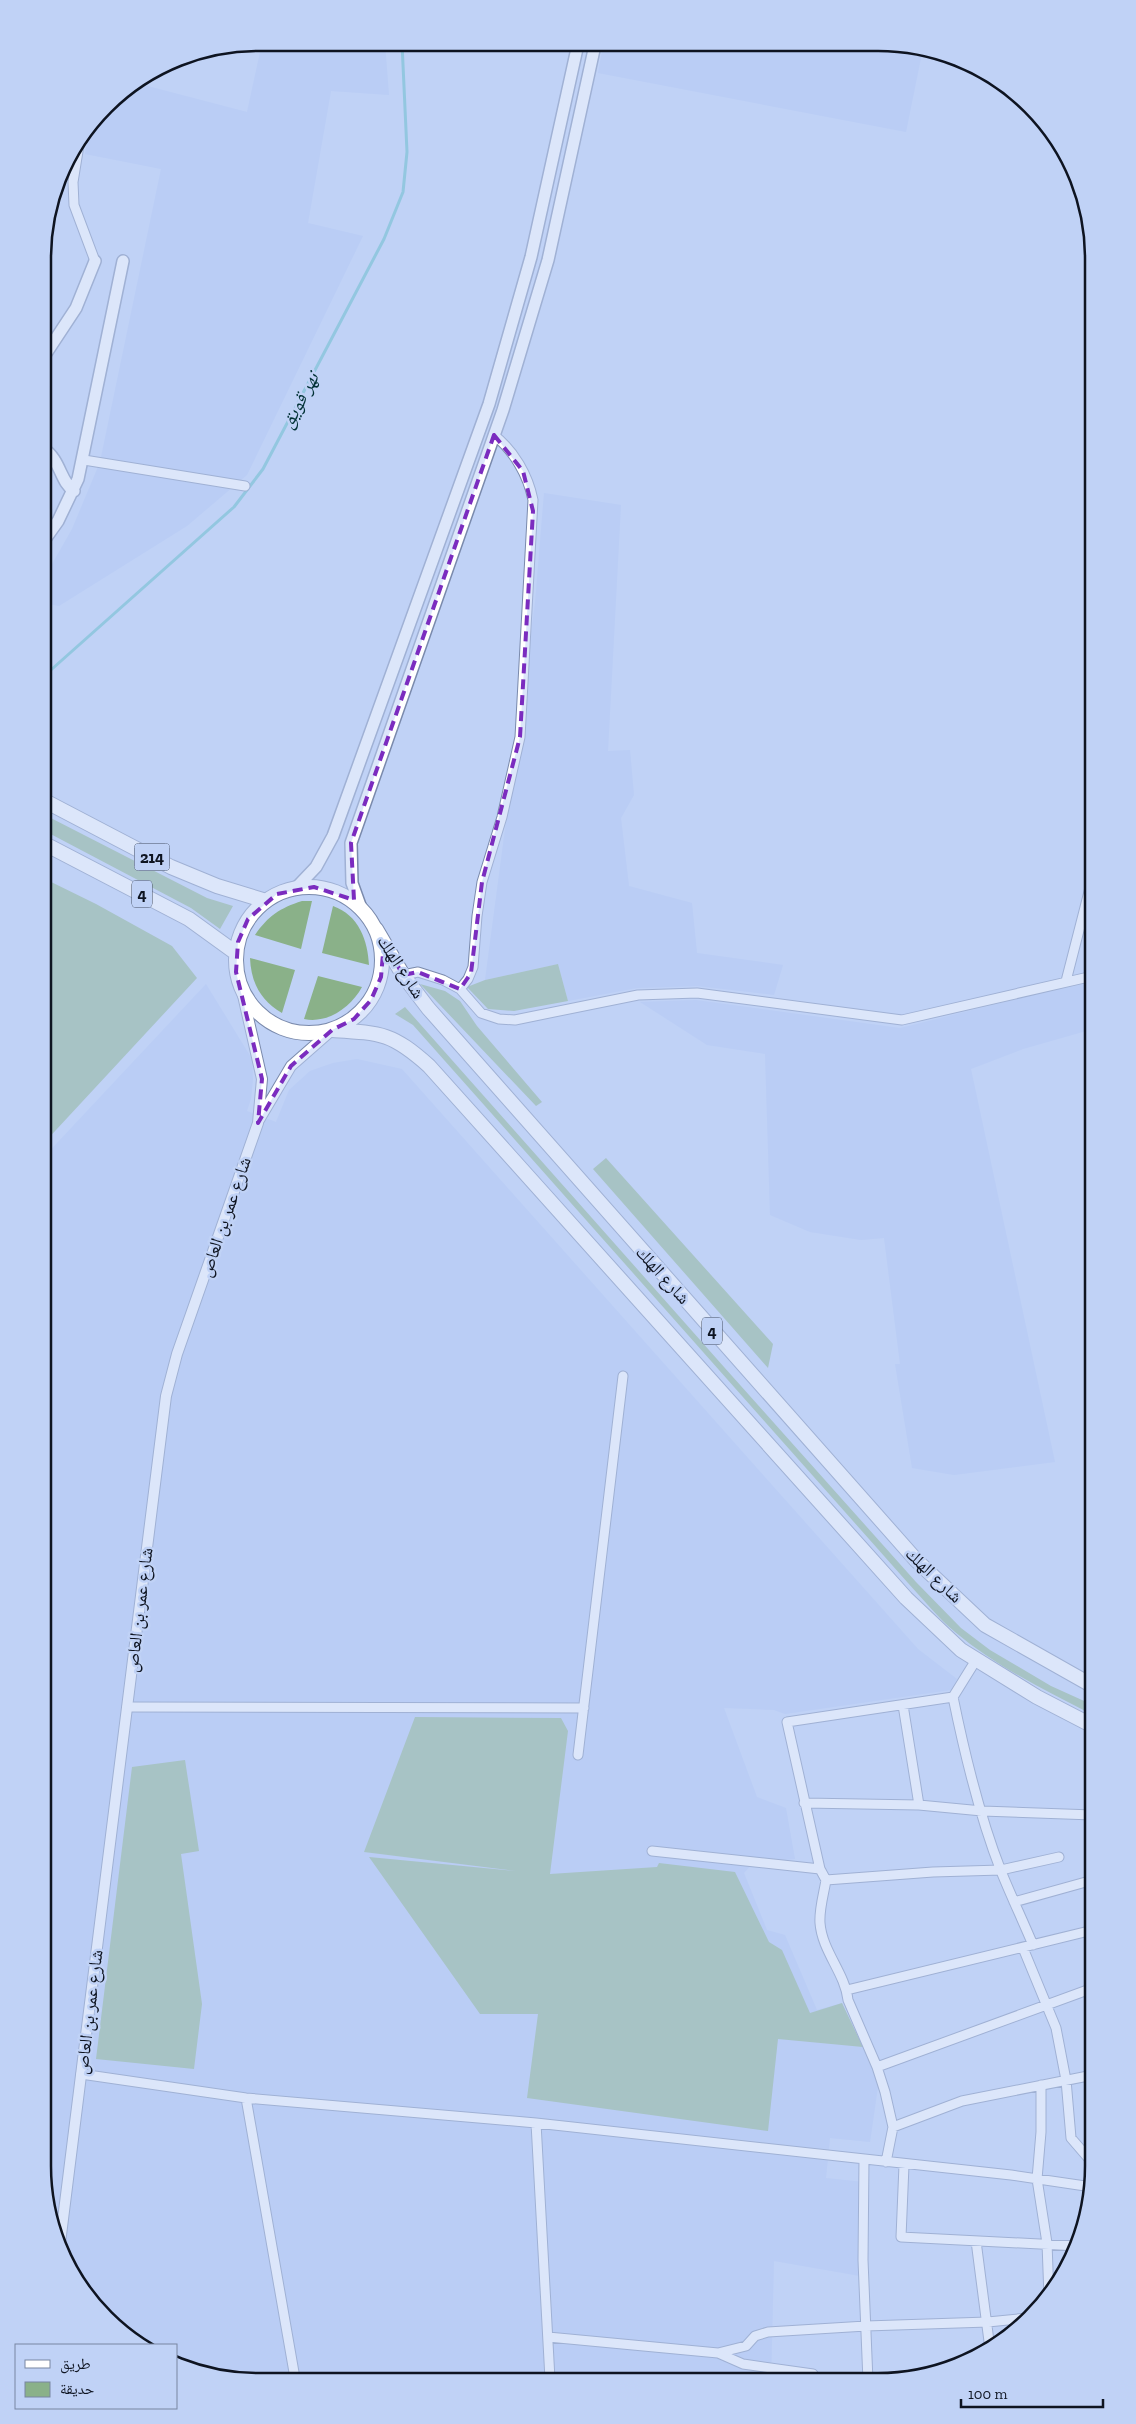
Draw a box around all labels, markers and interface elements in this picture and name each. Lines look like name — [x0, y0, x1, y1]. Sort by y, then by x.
water label: نهر قويق — [275, 366, 325, 432]
road number: 214 — [134, 844, 170, 870]
road number: 4 — [132, 881, 152, 908]
street label: شارع الهلك — [372, 931, 430, 1003]
street label: شارع عمر بن العاص — [194, 1154, 256, 1280]
street label: شارع الهلك — [631, 1241, 695, 1309]
road number: 4 — [702, 1318, 722, 1344]
street label: شارع الهلك — [901, 1542, 967, 1608]
street label: شارع عمر بن العاص — [120, 1546, 158, 1674]
street label: شارع عمر بن العاص — [70, 1948, 108, 2076]
legend — [15, 2344, 178, 2409]
text: طريق — [60, 2355, 91, 2374]
scale bar — [961, 2376, 1104, 2408]
text: حديقة — [60, 2380, 95, 2398]
text: 100 m — [968, 2385, 1007, 2403]

